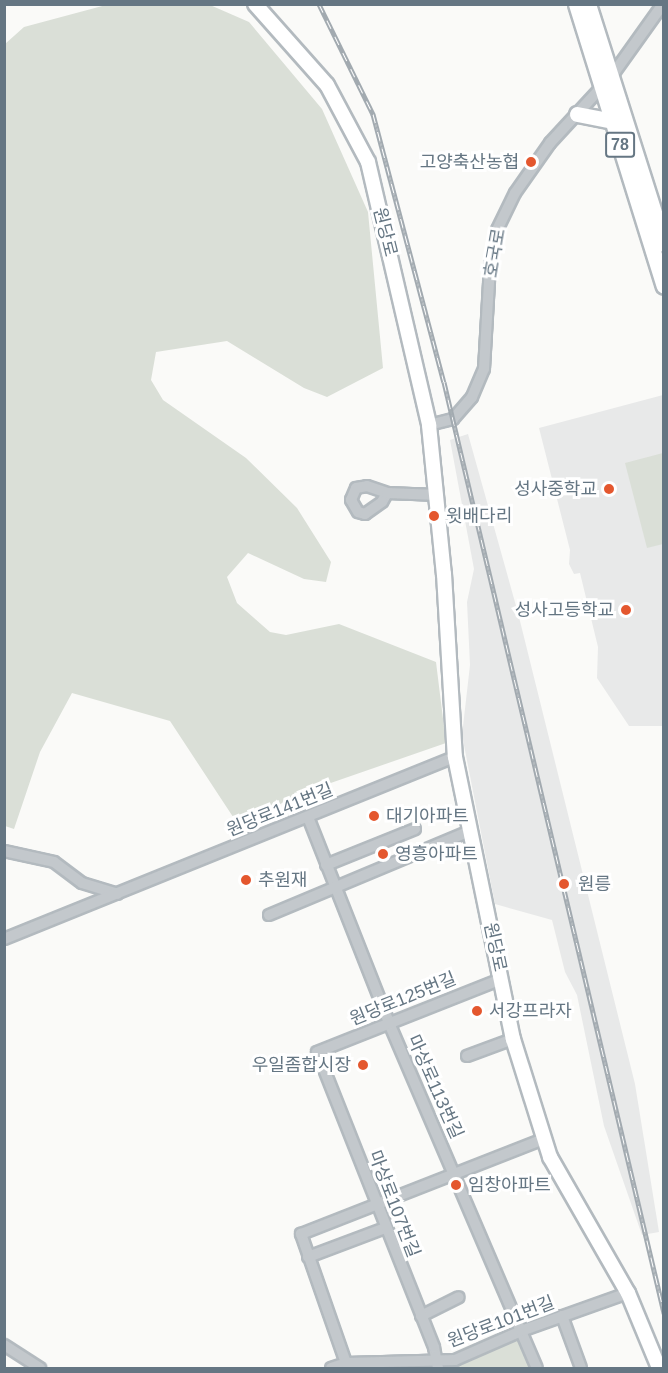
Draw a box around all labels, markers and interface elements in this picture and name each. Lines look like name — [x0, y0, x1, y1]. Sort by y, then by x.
road number: 78 — [605, 132, 635, 158]
place label: 고양축산농협 — [420, 151, 519, 173]
marker: 고양축산농협 — [524, 155, 538, 169]
street label: 원당로 — [369, 205, 401, 259]
street label: 호국로 — [480, 227, 510, 279]
place label: 성사중학교 — [514, 478, 597, 500]
marker: 성사중학교 — [602, 482, 616, 496]
place label: 윗배다리 — [446, 505, 512, 527]
marker: 윗배다리 — [427, 509, 441, 523]
place label: 성사고등학교 — [515, 599, 614, 621]
marker: 성사고등학교 — [619, 603, 633, 617]
street label: 원당로141번길 — [224, 779, 336, 841]
place label: 대기아파트 — [386, 805, 469, 827]
marker: 대기아파트 — [367, 809, 381, 823]
place label: 영흥아파트 — [395, 843, 478, 865]
marker: 영흥아파트 — [376, 847, 390, 861]
place label: 추원재 — [258, 869, 308, 891]
marker: 추원재 — [239, 873, 253, 887]
place label: 원릉 — [578, 873, 611, 895]
marker: 원릉 — [555, 875, 573, 893]
street label: 원당로 — [479, 920, 511, 974]
street label: 원당로125번길 — [347, 968, 459, 1030]
place label: 서강프라자 — [489, 1000, 572, 1022]
marker: 서강프라자 — [470, 1004, 484, 1018]
street label: 마상로113번길 — [402, 1032, 468, 1142]
place label: 우일좀합시장 — [252, 1054, 351, 1076]
marker: 우일좀합시장 — [356, 1058, 370, 1072]
street label: 마상로107번길 — [364, 1147, 424, 1261]
place label: 임창아파트 — [468, 1174, 551, 1196]
marker: 임창아파트 — [449, 1178, 463, 1192]
street label: 원당로101번길 — [444, 1292, 558, 1352]

